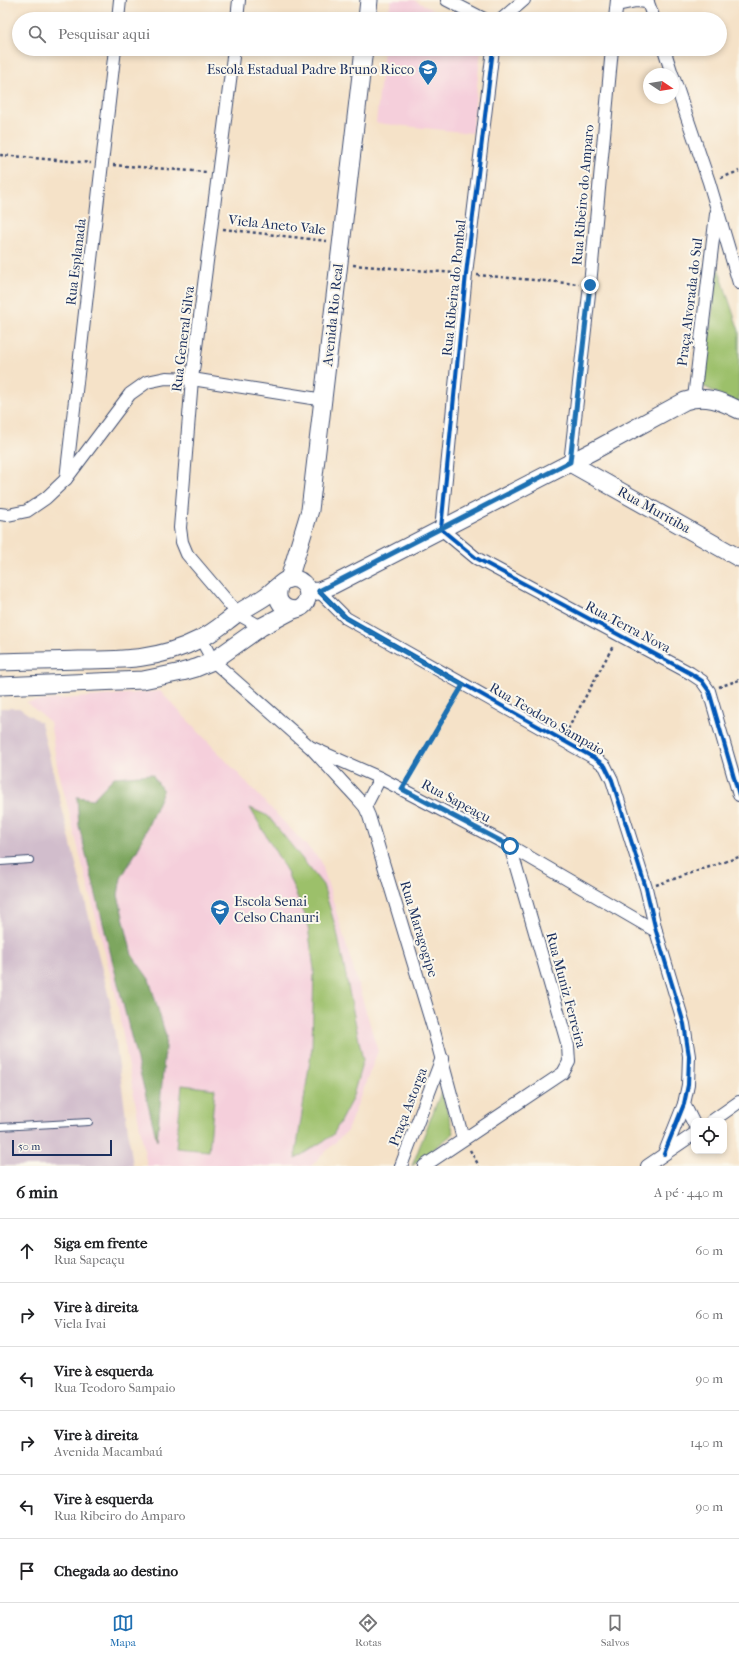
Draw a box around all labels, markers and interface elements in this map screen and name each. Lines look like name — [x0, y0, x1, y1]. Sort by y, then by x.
search box — [12, 12, 727, 56]
icon: search — [26, 23, 48, 45]
text: Pesquisar aqui — [58, 25, 150, 43]
school or university icon: Escola Estadual Padre Bruno Ricco — [417, 58, 439, 86]
place label: Escola Estadual Padre Bruno Ricco — [207, 61, 414, 78]
north arrow — [643, 68, 679, 104]
street label: Rua Ribeiro do Amparo — [568, 124, 598, 266]
street label: Viela Aneto Vale — [226, 211, 327, 239]
street label: Rua Esplanada — [62, 217, 90, 306]
street label: Rua Ribeira do Pombal — [438, 219, 470, 357]
street label: Praça Alvorada do Sul — [674, 237, 706, 367]
street label: Avenida Rio Real — [319, 263, 347, 368]
route end — [581, 276, 599, 294]
street label: Rua General Silva — [168, 284, 198, 393]
street label: Rua Muritiba — [615, 483, 694, 537]
street label: Rua Terra Nova — [582, 597, 674, 657]
street label: Rua Teodoro Sampaio — [486, 679, 608, 759]
street label: Rua Sapeaçu — [418, 776, 494, 826]
route start — [501, 837, 519, 855]
street label: Rua Maragogipe — [396, 879, 442, 979]
place label: Escola Senai Celso Chanuri — [234, 893, 319, 926]
school or university icon: Escola Senai Celso Chanuri — [209, 898, 231, 926]
street label: Rua Muniz Ferreira — [542, 930, 590, 1050]
street label: Praça Astorga — [385, 1065, 431, 1149]
map controls — [691, 1118, 727, 1154]
button: locate — [691, 1118, 727, 1154]
scale bar — [12, 1138, 112, 1157]
text: 50 m — [18, 1140, 40, 1153]
text: 6 min — [16, 1182, 58, 1202]
text: A pé · 440 m — [654, 1185, 723, 1200]
text: Siga em frente — [54, 1234, 147, 1252]
icon: ahead — [16, 1240, 38, 1262]
text: 60 m — [695, 1243, 723, 1258]
text: Rua Sapeaçu — [54, 1252, 125, 1267]
text: Vire à direita — [54, 1298, 138, 1316]
icon: right — [16, 1304, 38, 1326]
text: 60 m — [695, 1307, 723, 1322]
text: Viela Ivai — [54, 1316, 106, 1331]
text: Vire à esquerda — [54, 1362, 153, 1380]
icon: left — [16, 1368, 38, 1390]
text: 90 m — [695, 1371, 723, 1386]
text: Rua Teodoro Sampaio — [54, 1380, 175, 1395]
text: Vire à direita — [54, 1426, 138, 1444]
icon: right — [16, 1432, 38, 1454]
text: 140 m — [690, 1435, 723, 1450]
text: Avenida Macambaú — [54, 1444, 163, 1459]
text: Vire à esquerda — [54, 1490, 153, 1508]
icon: left — [16, 1496, 38, 1518]
text: 90 m — [695, 1499, 723, 1514]
text: Rua Ribeiro do Amparo — [54, 1508, 185, 1523]
icon: arrive — [16, 1560, 38, 1582]
text: Chegada ao destino — [54, 1562, 178, 1580]
tab: Mapa — [110, 1612, 136, 1649]
tab: Rotas — [355, 1612, 382, 1649]
tab: Salvos — [601, 1612, 629, 1649]

